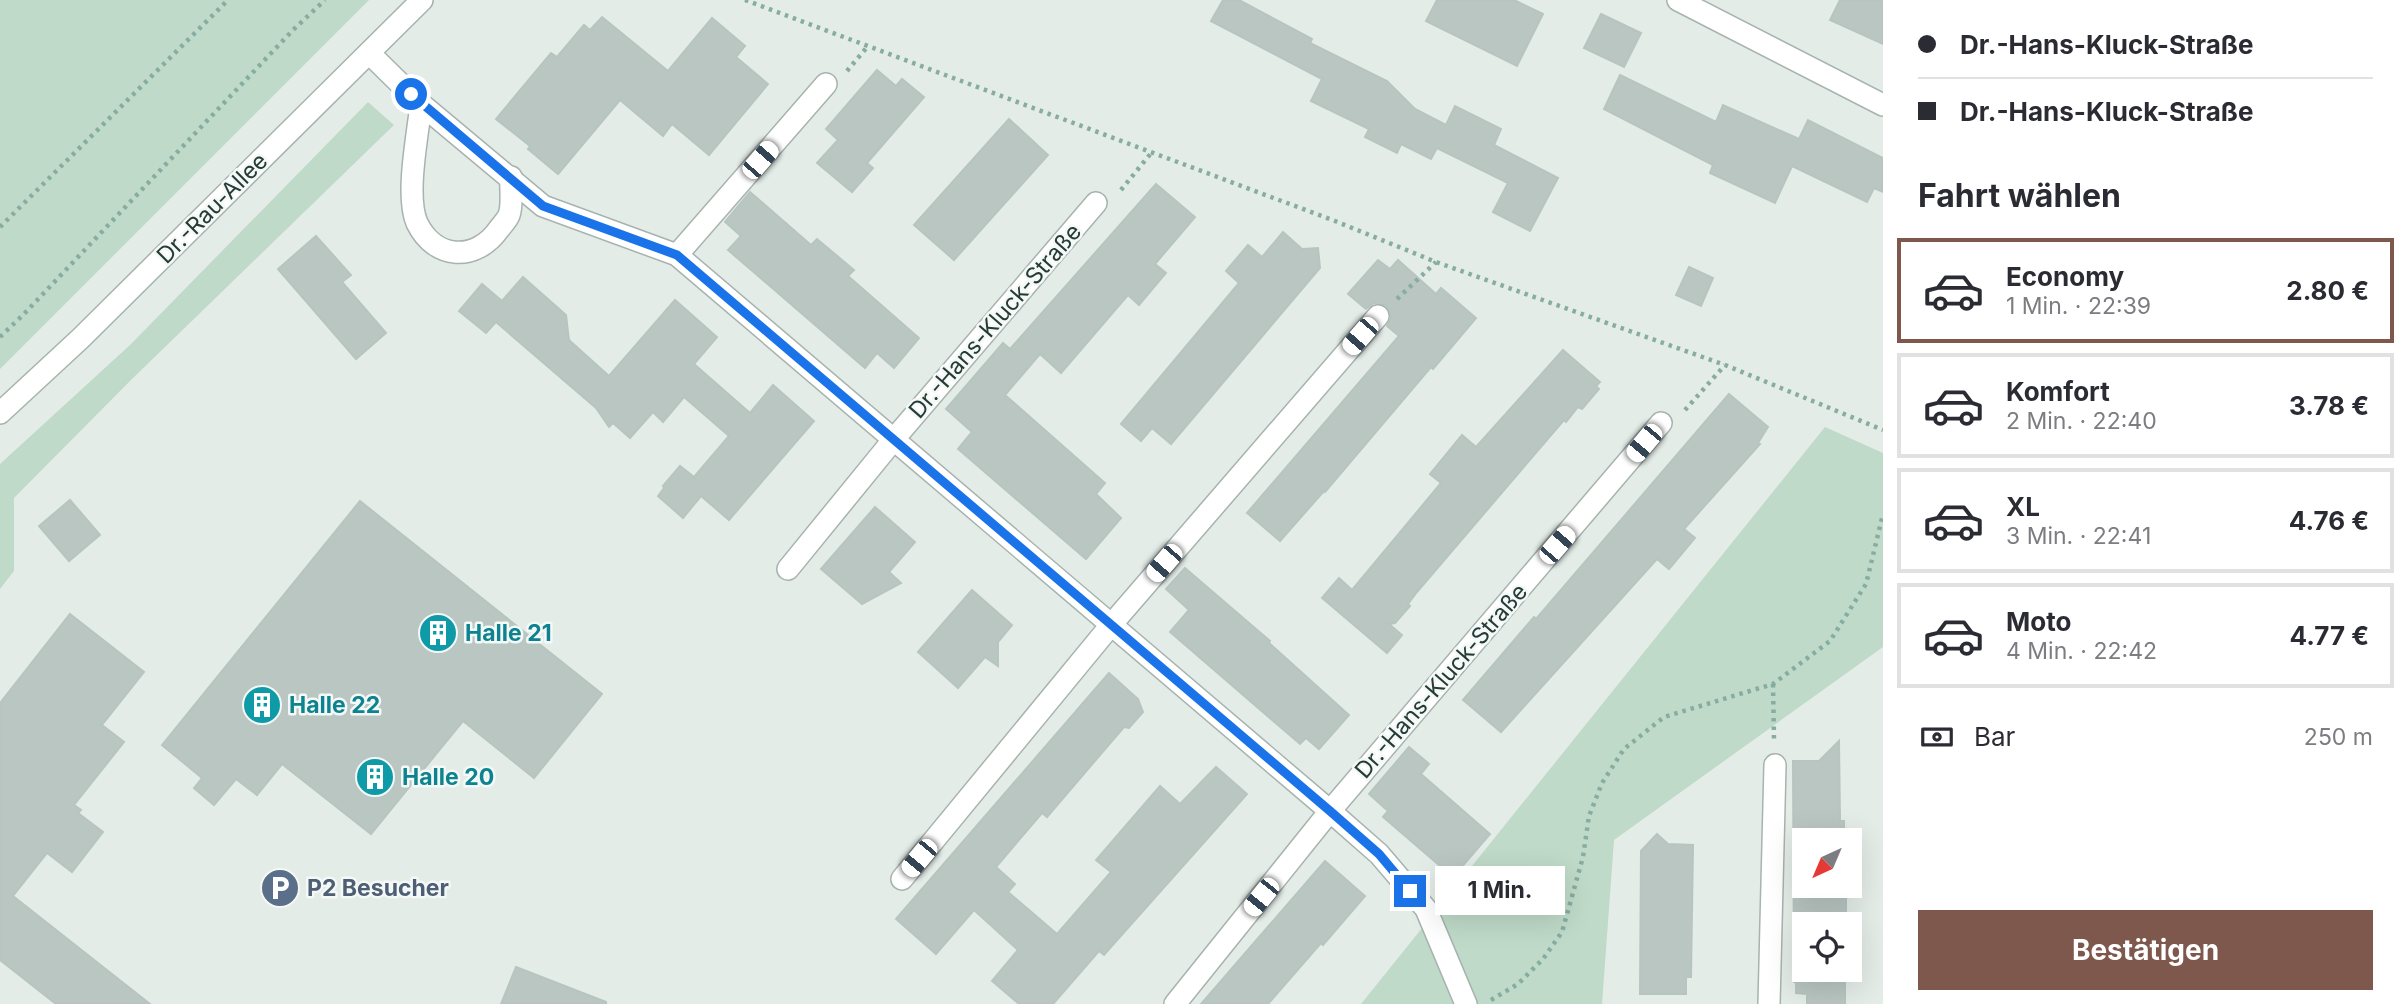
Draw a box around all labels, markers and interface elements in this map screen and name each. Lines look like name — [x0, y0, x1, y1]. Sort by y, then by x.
text: Dr.-Hans-Kluck-Straße — [1960, 29, 2253, 60]
route start — [395, 78, 427, 110]
text: Dr.-Hans-Kluck-Straße — [1960, 96, 2253, 127]
car — [739, 137, 782, 183]
street label: Dr.-Rau-Allee — [151, 147, 273, 269]
text: Fahrt wählen — [1918, 176, 2121, 215]
street label: Dr.-Hans-Kluck-Straße — [903, 218, 1087, 424]
icon: car — [1922, 259, 1985, 322]
text: Economy — [2006, 261, 2124, 292]
text: 2.80 € — [2286, 275, 2369, 306]
text: 1 Min. · 22:39 — [2006, 292, 2151, 320]
car — [1339, 313, 1382, 359]
icon: car — [1922, 374, 1985, 437]
text: Komfort — [2006, 376, 2110, 407]
text: 3.78 € — [2289, 390, 2369, 421]
text: 2 Min. · 22:40 — [2006, 407, 2157, 435]
car — [1623, 420, 1666, 466]
icon: car — [1922, 489, 1985, 552]
text: XL — [2006, 491, 2040, 522]
text: 4.76 € — [2289, 505, 2369, 536]
car — [1536, 522, 1579, 568]
text: 3 Min. · 22:41 — [2006, 522, 2151, 550]
car — [1143, 540, 1186, 586]
street label: Dr.-Hans-Kluck-Straße — [1349, 578, 1533, 784]
icon: car — [1922, 604, 1985, 667]
text: Moto — [2006, 606, 2071, 637]
building icon: Halle 21 — [417, 612, 459, 654]
place label: Halle 21 — [465, 619, 552, 647]
text: 4.77 € — [2290, 620, 2369, 651]
text: 4 Min. · 22:42 — [2006, 637, 2157, 665]
building icon: Halle 22 — [241, 684, 283, 726]
place label: Halle 22 — [289, 691, 380, 719]
icon: cash — [1918, 718, 1956, 756]
text: Bar — [1974, 721, 2015, 752]
text: 250 m — [2304, 723, 2373, 751]
building icon: Halle 20 — [354, 756, 396, 798]
place label: Halle 20 — [402, 763, 494, 791]
north arrow — [1792, 828, 1862, 898]
map controls — [1792, 828, 1862, 982]
car — [898, 835, 941, 881]
callout: 1 Min. — [1434, 866, 1564, 916]
parking icon: P2 Besucher — [259, 867, 301, 909]
place label: P2 Besucher — [307, 874, 449, 902]
car — [1240, 874, 1283, 920]
route end — [1394, 875, 1426, 907]
text: 1 Min. — [1467, 876, 1533, 904]
button: Bestätigen — [1918, 910, 2373, 990]
button: locate — [1792, 912, 1862, 982]

